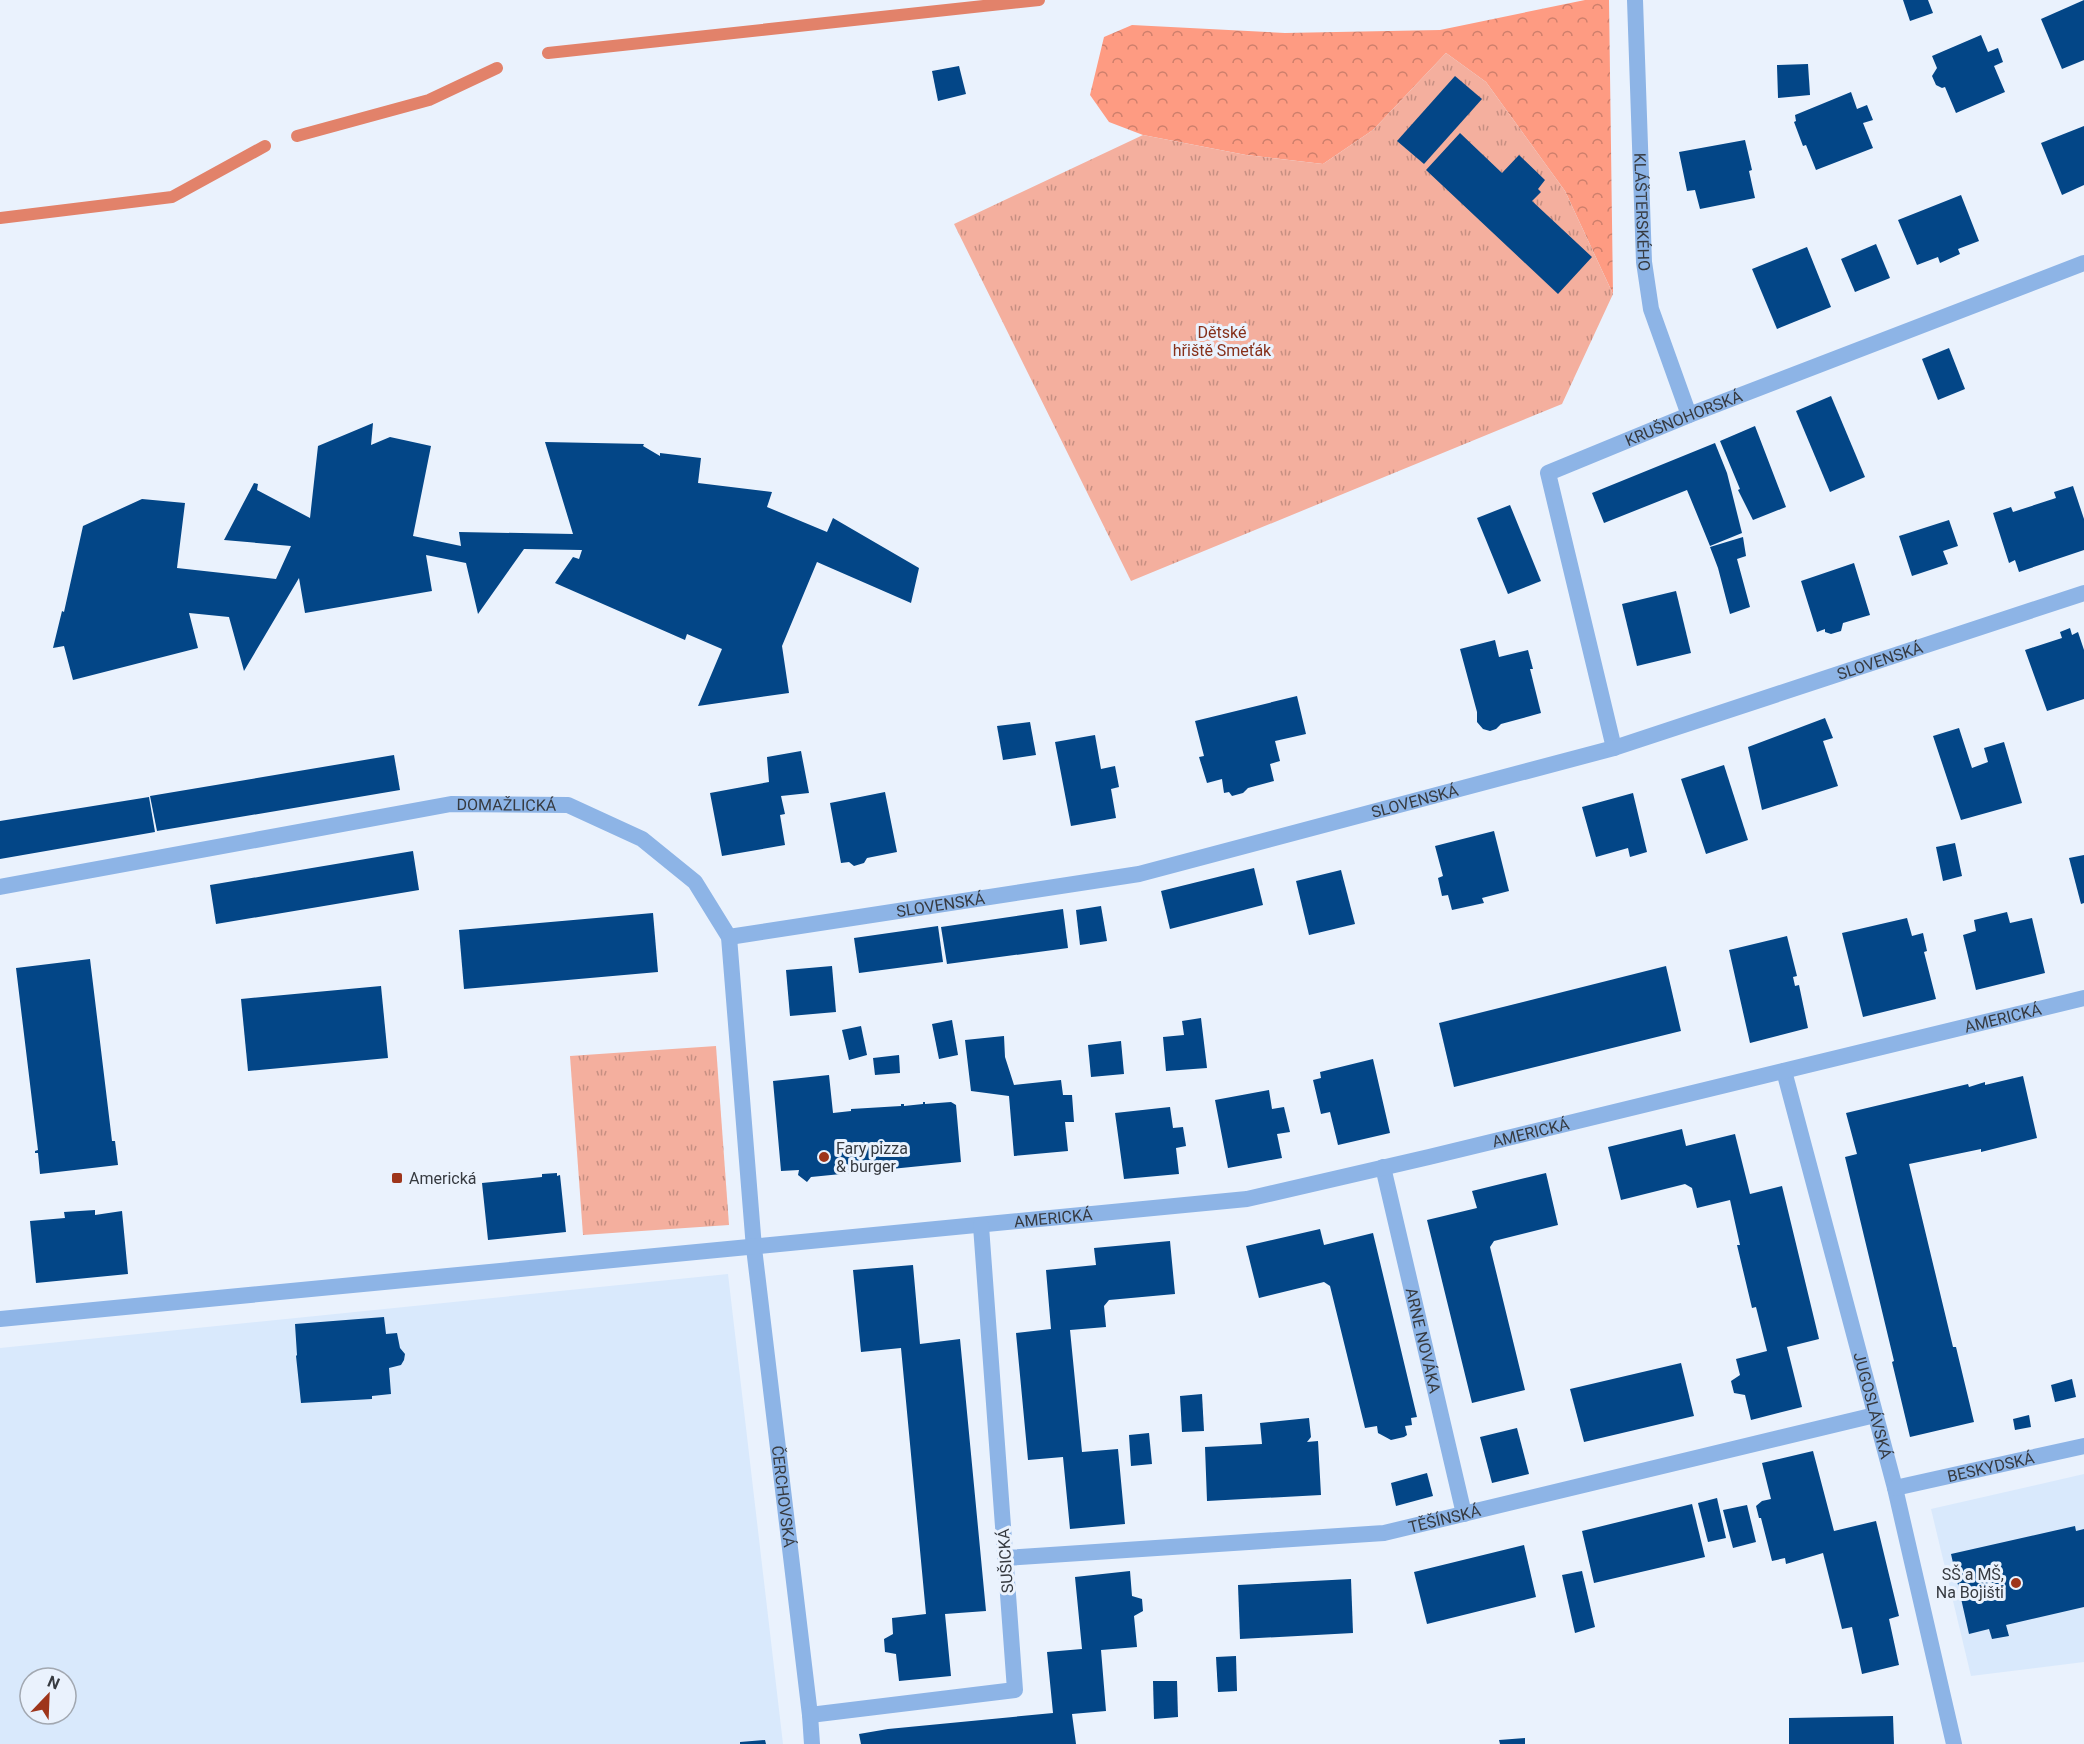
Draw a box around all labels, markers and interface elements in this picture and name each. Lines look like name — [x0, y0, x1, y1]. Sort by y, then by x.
street label: KLÁŠTERSKÉHO — [1630, 152, 1654, 272]
park label: Dětské hřiště Smeťák — [1173, 323, 1272, 360]
street label: KRUŠNOHORSKÁ — [1622, 386, 1745, 450]
street label: SLOVENSKÁ — [1835, 638, 1926, 684]
street label: SLOVENSKÁ — [1369, 781, 1461, 822]
street label: DOMAŽLICKÁ — [457, 795, 557, 815]
street label: SLOVENSKÁ — [895, 889, 987, 921]
street label: AMERICKÁ — [1962, 1000, 2044, 1037]
street label: AMERICKÁ — [1490, 1114, 1572, 1151]
place label: Fary pizza & burger — [836, 1139, 908, 1176]
marker: Fary pizza & burger — [817, 1150, 831, 1164]
place label: Americká — [409, 1169, 476, 1188]
marker: Americká — [390, 1171, 404, 1185]
street label: AMERICKÁ — [1013, 1205, 1094, 1231]
street label: ARNE NOVÁKA — [1401, 1286, 1445, 1396]
street label: JUGOSLÁVSKÁ — [1849, 1350, 1896, 1461]
street label: ČERCHOVSKÁ — [768, 1444, 799, 1549]
street label: BESKYDSKÁ — [1945, 1448, 2037, 1486]
street label: TĚŠÍNSKÁ — [1406, 1501, 1483, 1537]
street label: SUŠICKÁ — [993, 1528, 1017, 1594]
place label: SŠ a MŠ, Na Bojišti — [1936, 1564, 2004, 1602]
marker: SŠ a MŠ, Na Bojišti — [2009, 1576, 2023, 1590]
north arrow — [18, 1666, 78, 1726]
text: N — [45, 1672, 63, 1694]

